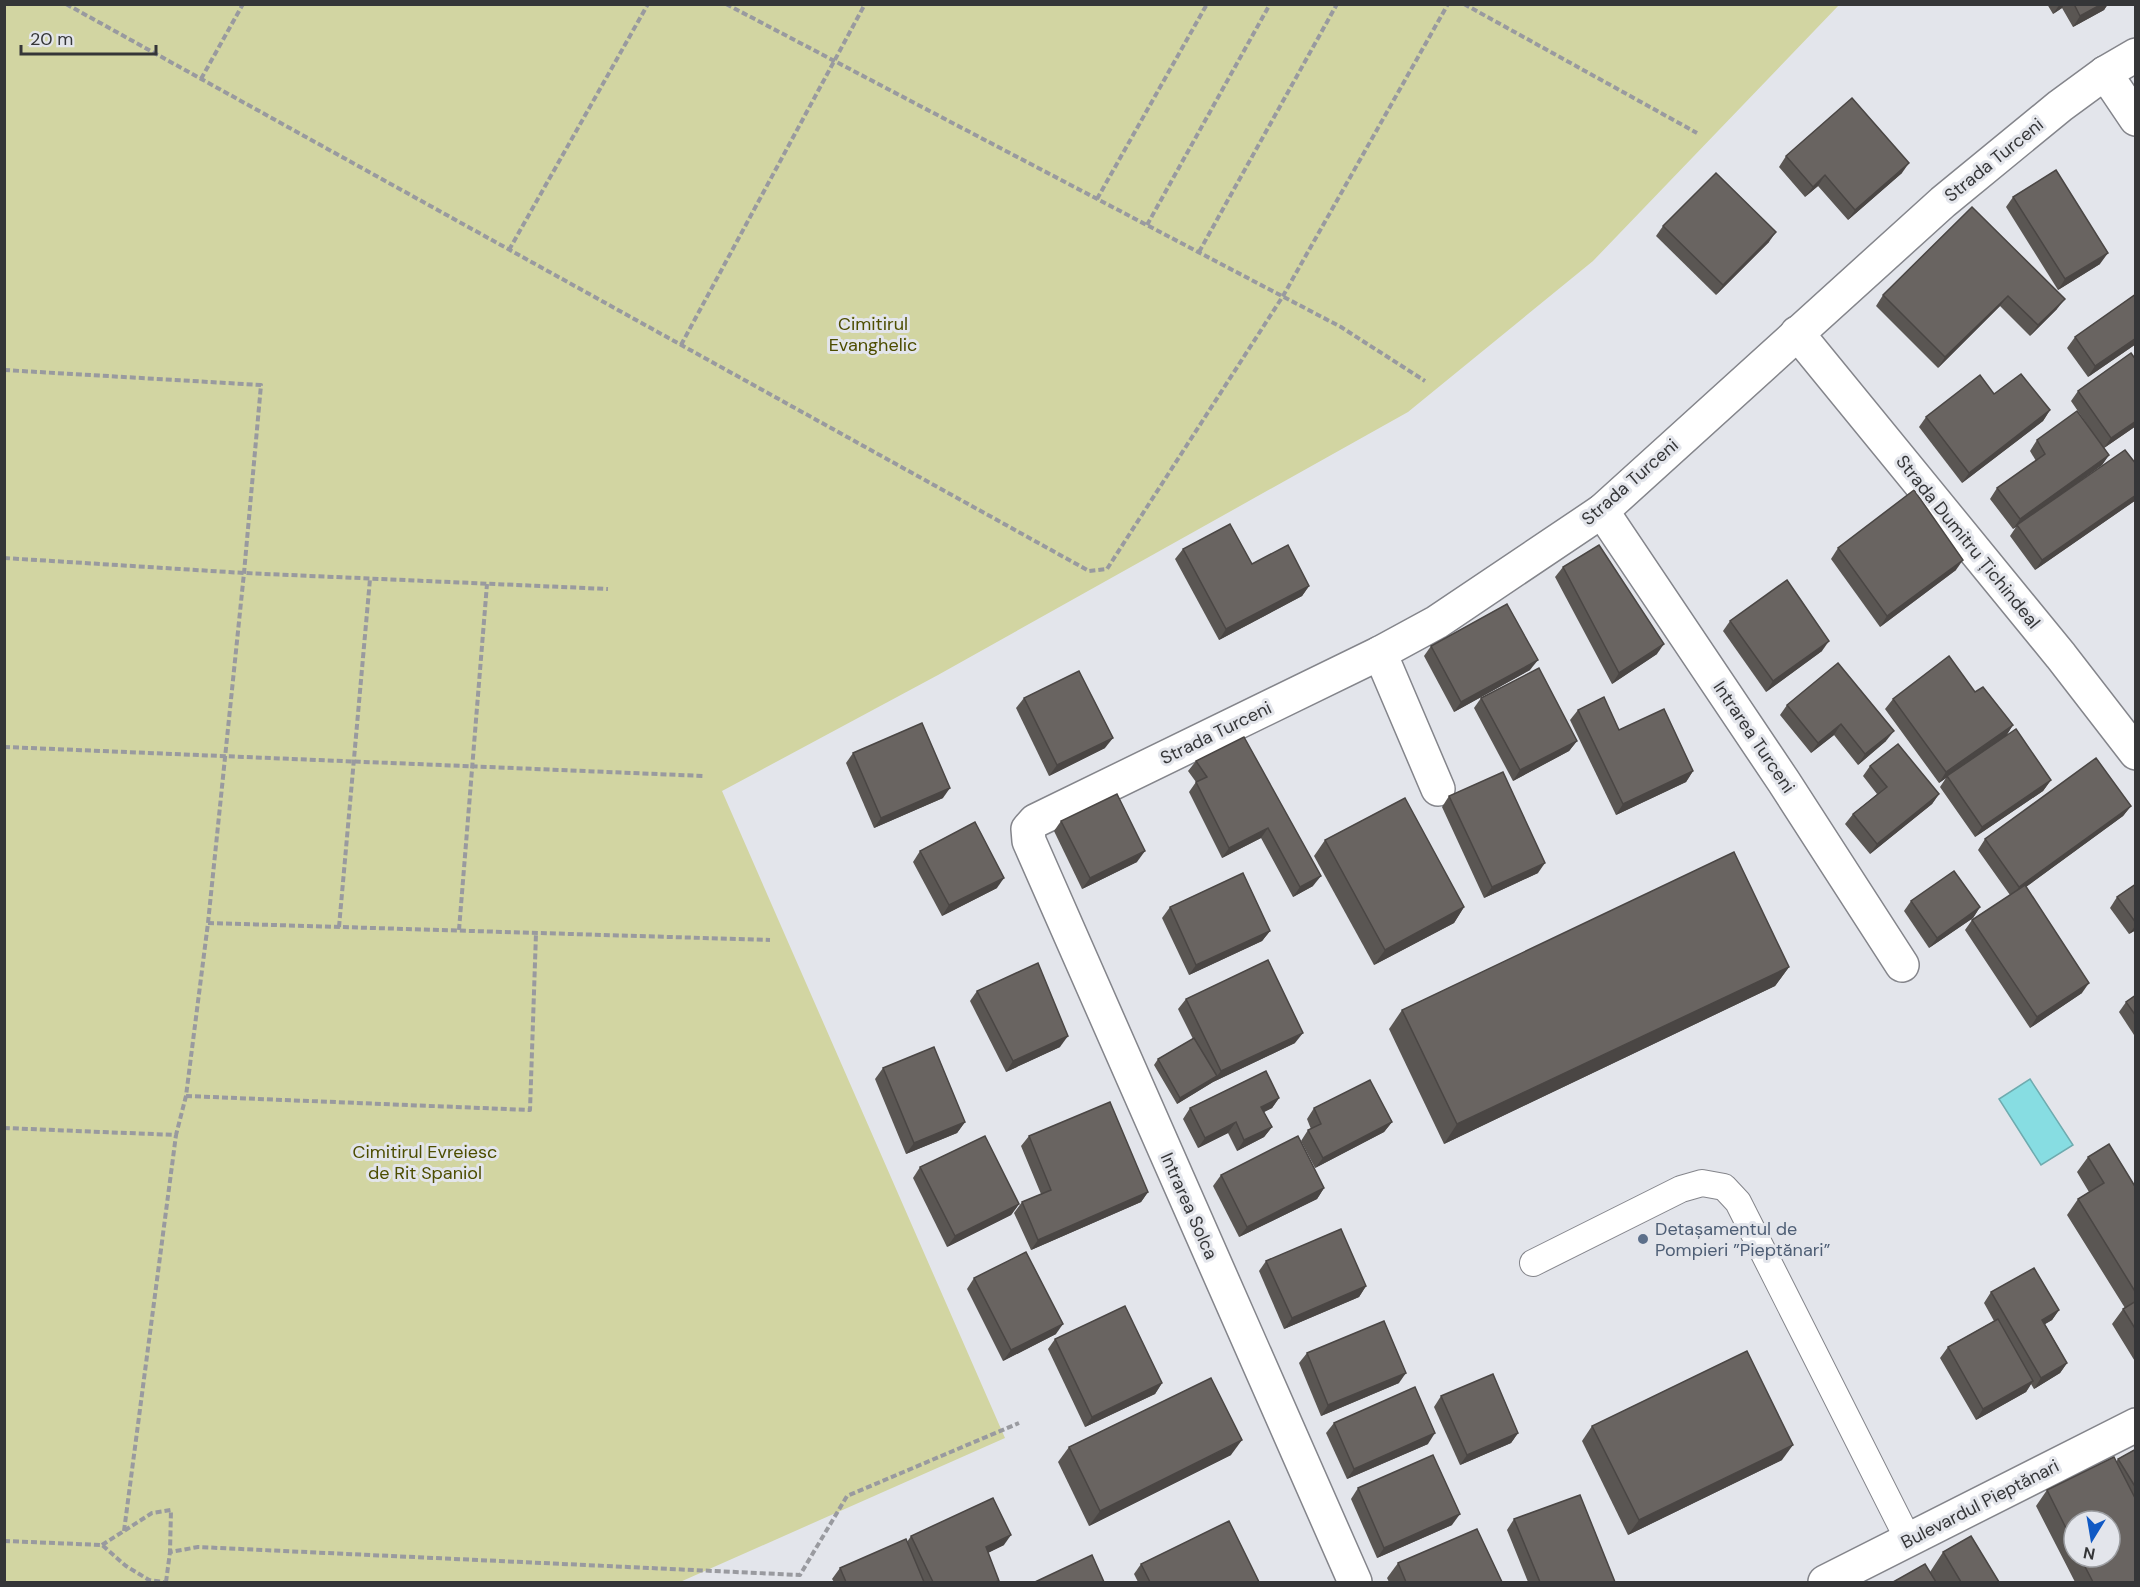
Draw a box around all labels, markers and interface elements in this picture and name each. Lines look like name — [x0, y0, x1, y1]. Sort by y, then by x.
scale bar — [21, 18, 156, 56]
text: 20 m — [30, 27, 73, 51]
street label: Strada Turceni — [1939, 113, 2049, 207]
park label: Cimitirul Evanghelic — [829, 312, 917, 357]
street label: Strada Turceni — [1577, 433, 1683, 531]
street label: Strada Dumitru Țichindeal — [1890, 450, 2046, 634]
street label: Intrarea Turceni — [1708, 676, 1800, 798]
street label: Strada Turceni — [1156, 696, 1276, 770]
park label: Cimitirul Evreiesc de Rit Spaniol — [353, 1140, 497, 1185]
street label: Intrarea Solca — [1155, 1149, 1223, 1263]
place label: Detașamentul de Pompieri ”Pieptănari” — [1655, 1217, 1831, 1262]
marker: Detașamentul de Pompieri ”Pieptănari” — [1636, 1232, 1650, 1246]
street label: Bulevardul Pieptănari — [1897, 1454, 2063, 1554]
north arrow — [2062, 1509, 2122, 1569]
text: N — [2082, 1542, 2097, 1565]

